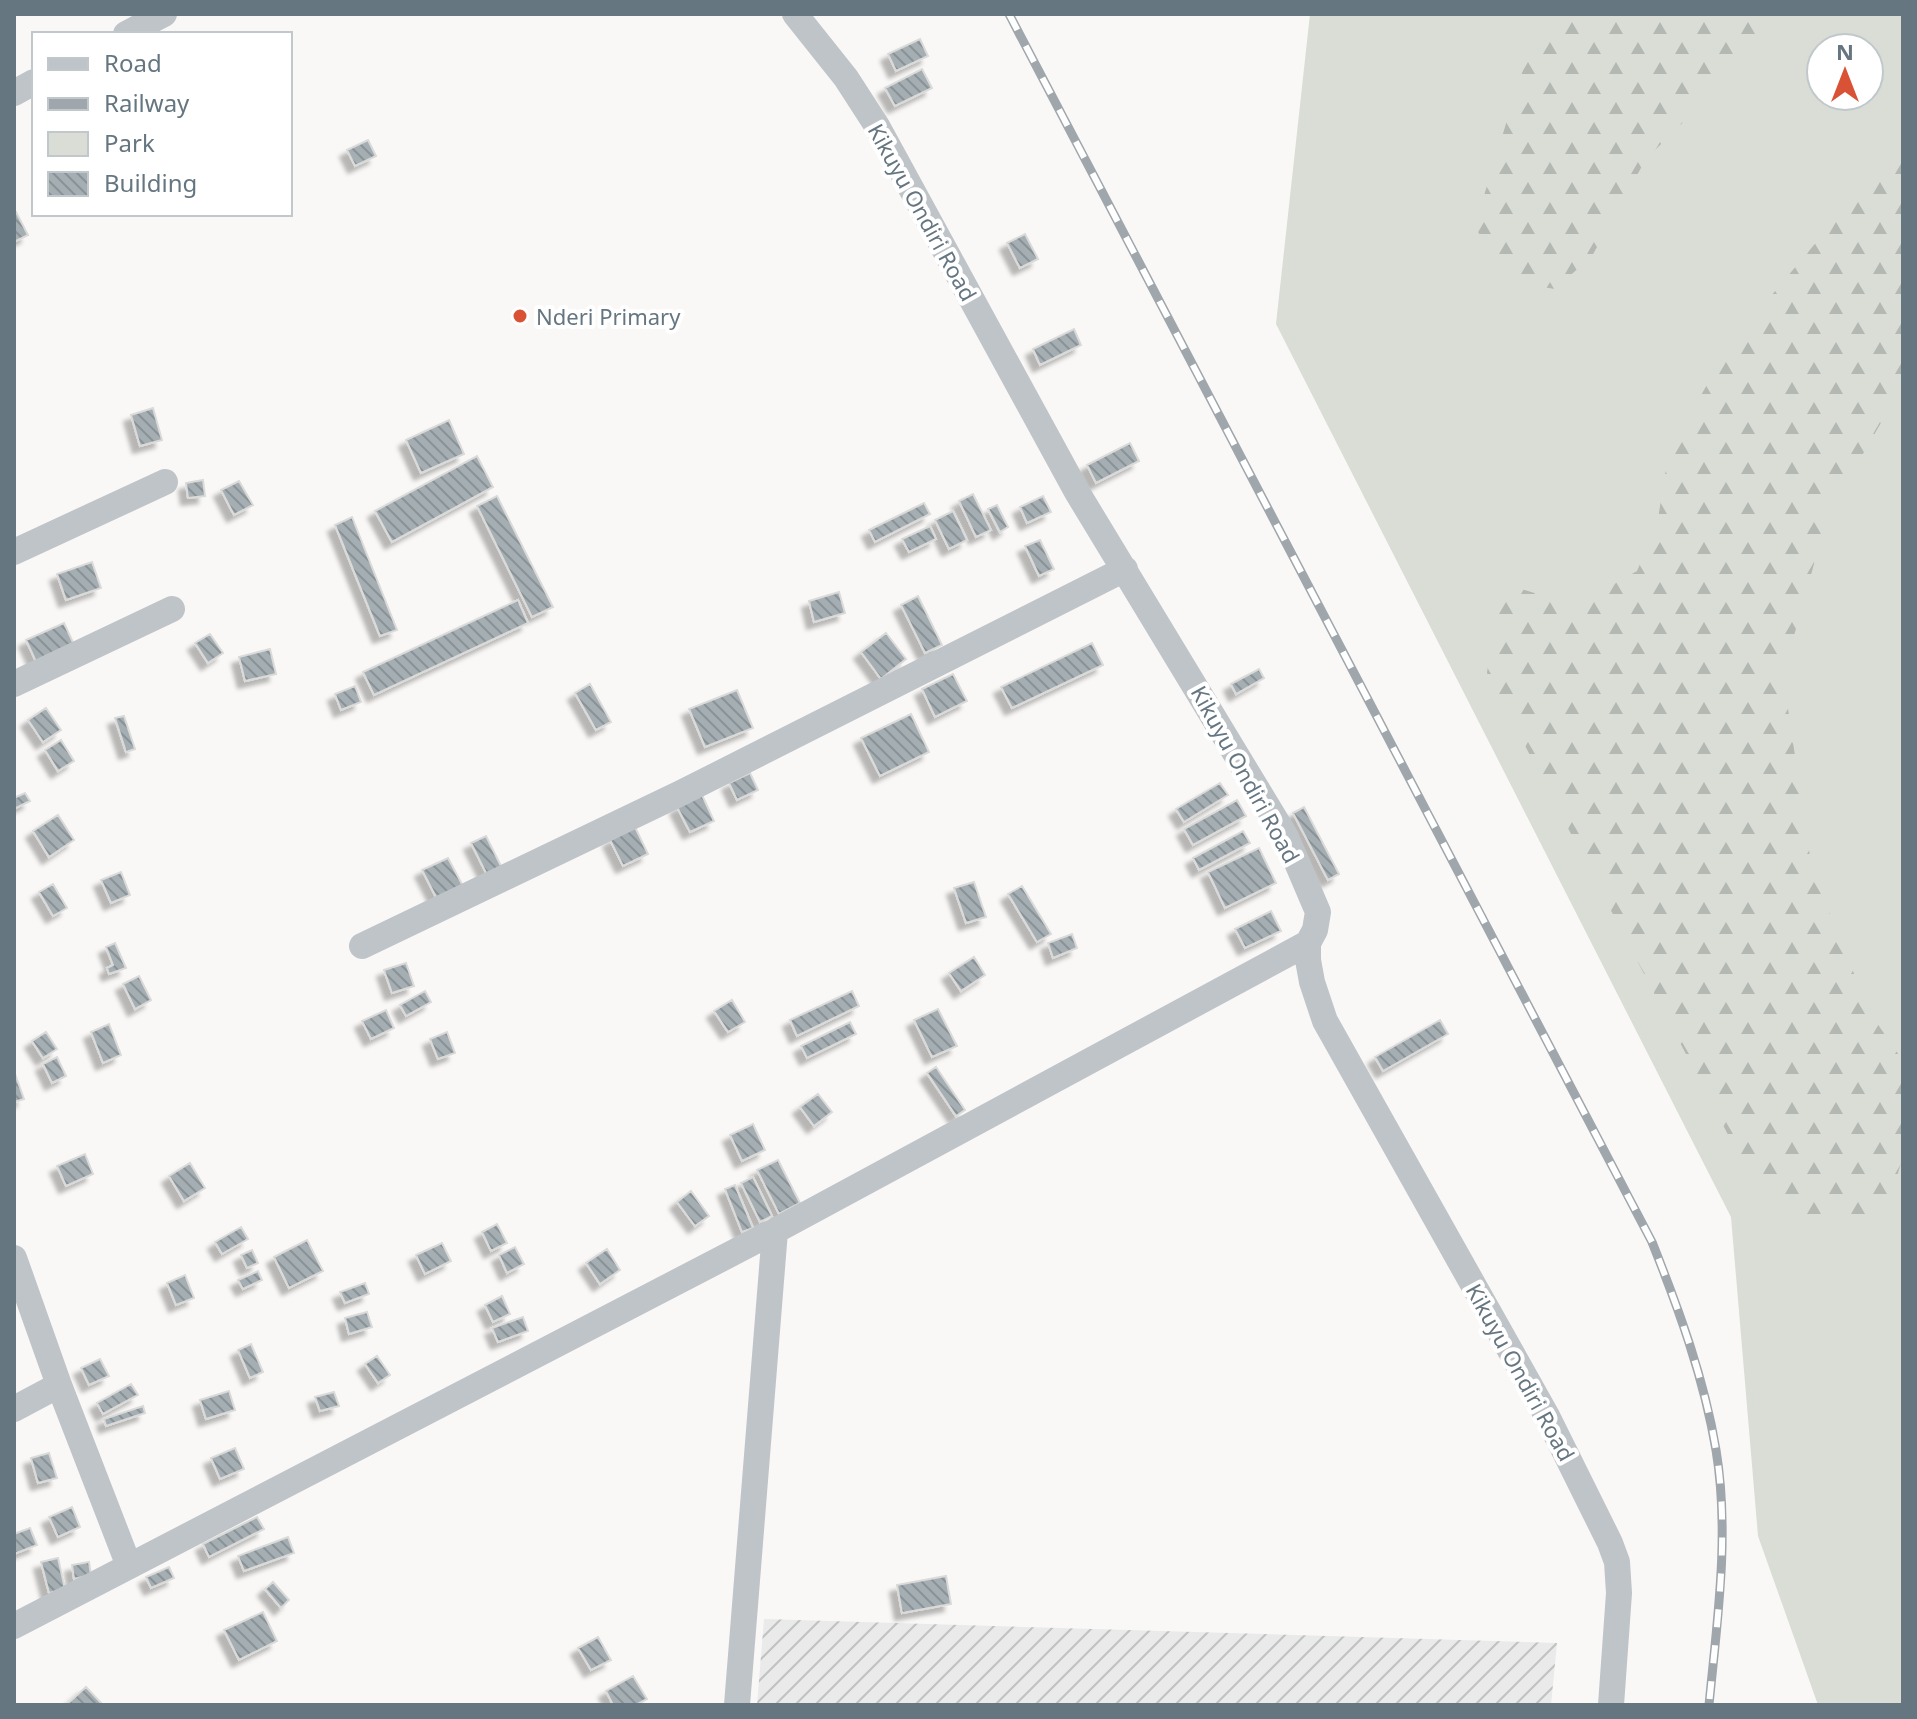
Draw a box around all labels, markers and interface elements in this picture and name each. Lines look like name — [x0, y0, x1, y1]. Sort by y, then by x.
legend — [32, 32, 292, 216]
north arrow — [1805, 32, 1885, 112]
text: N — [1836, 36, 1854, 66]
text: Road — [104, 46, 162, 79]
text: Railway — [104, 86, 190, 119]
street label: Kikuyu Ondiri Road — [862, 118, 984, 306]
text: Park — [104, 126, 155, 159]
text: Building — [104, 166, 197, 199]
place label: Nderi Primary — [536, 301, 681, 331]
marker: Nderi Primary — [511, 307, 529, 325]
street label: Kikuyu Ondiri Road — [1185, 680, 1307, 868]
street label: Kikuyu Ondiri Road — [1460, 1278, 1582, 1466]

